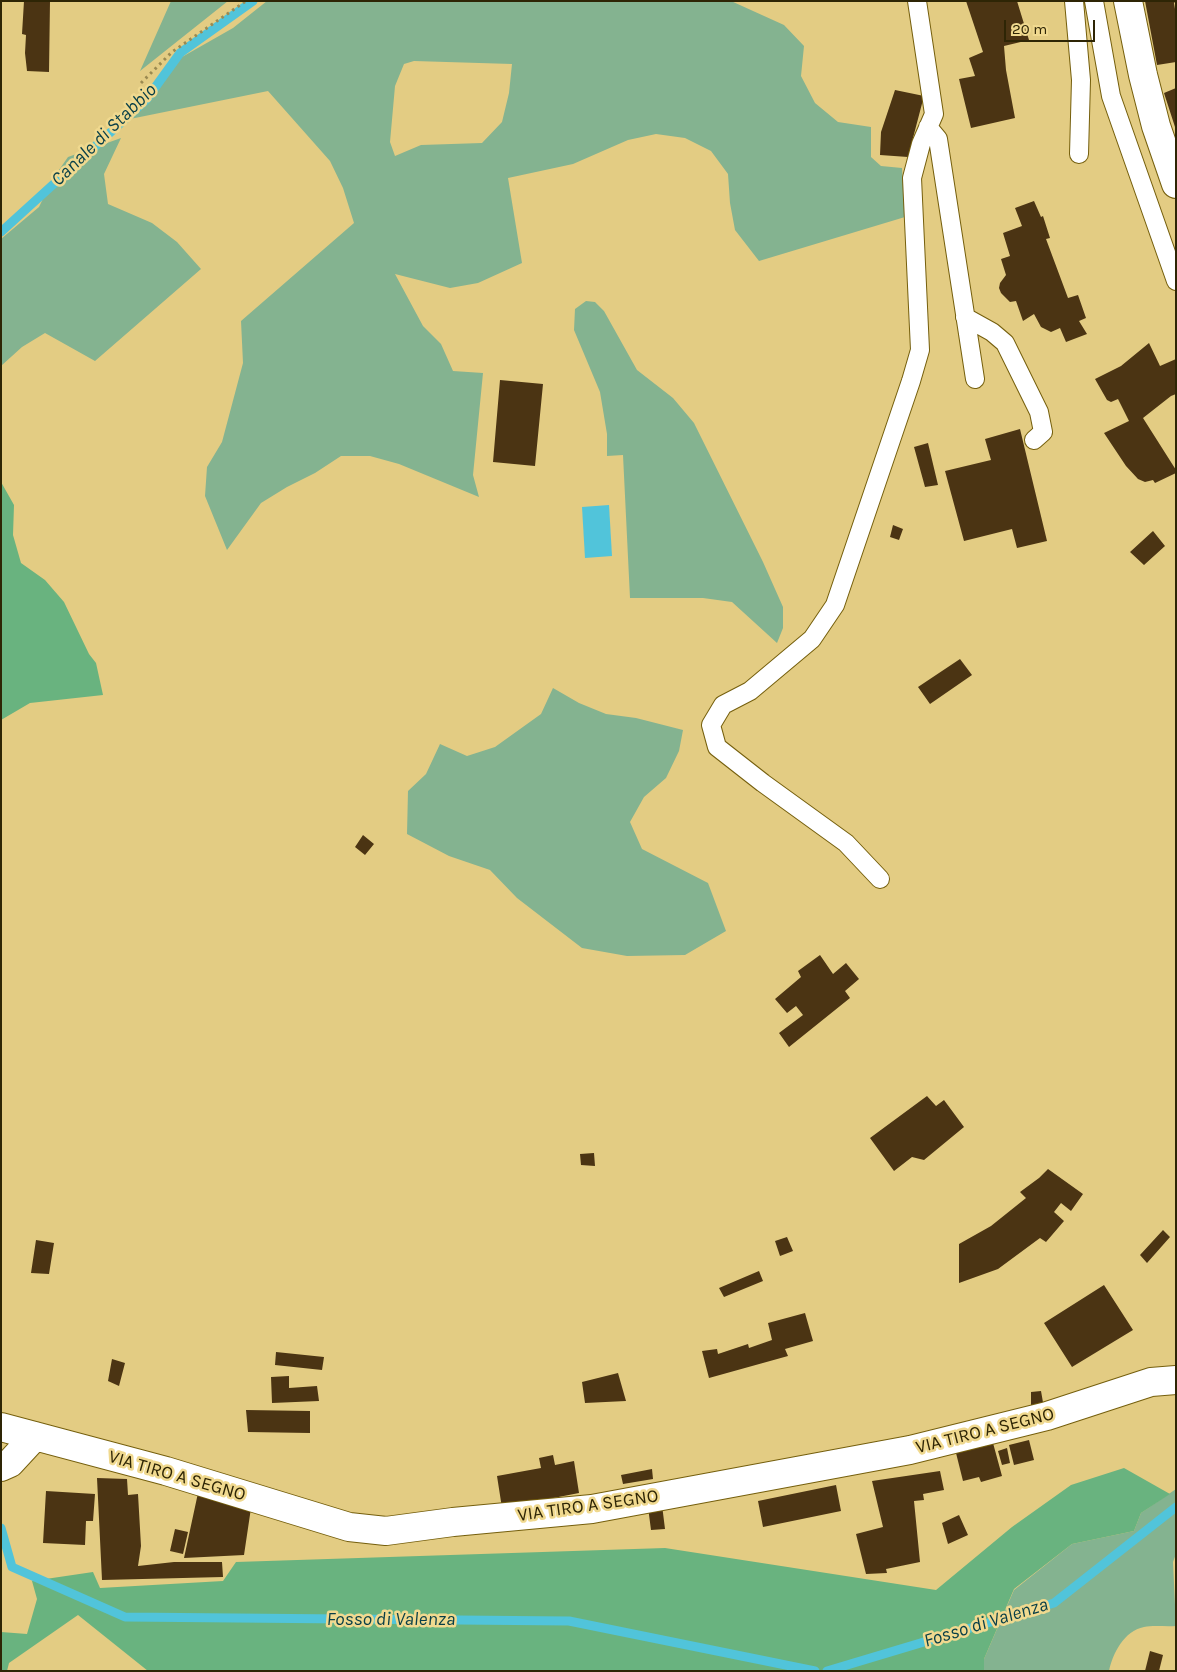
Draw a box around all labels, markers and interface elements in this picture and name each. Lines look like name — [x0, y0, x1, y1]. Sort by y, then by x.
scale bar — [1007, 10, 1098, 42]
text: 20 m — [1012, 20, 1047, 38]
water label: Canale di Stabbio — [47, 79, 161, 191]
street label: VIA TIRO A SEGNO — [914, 1403, 1056, 1459]
street label: VIA TIRO A SEGNO — [106, 1446, 248, 1506]
street label: VIA TIRO A SEGNO — [516, 1485, 660, 1527]
water label: Fosso di Valenza — [921, 1593, 1051, 1653]
water label: Fosso di Valenza — [327, 1609, 455, 1631]

